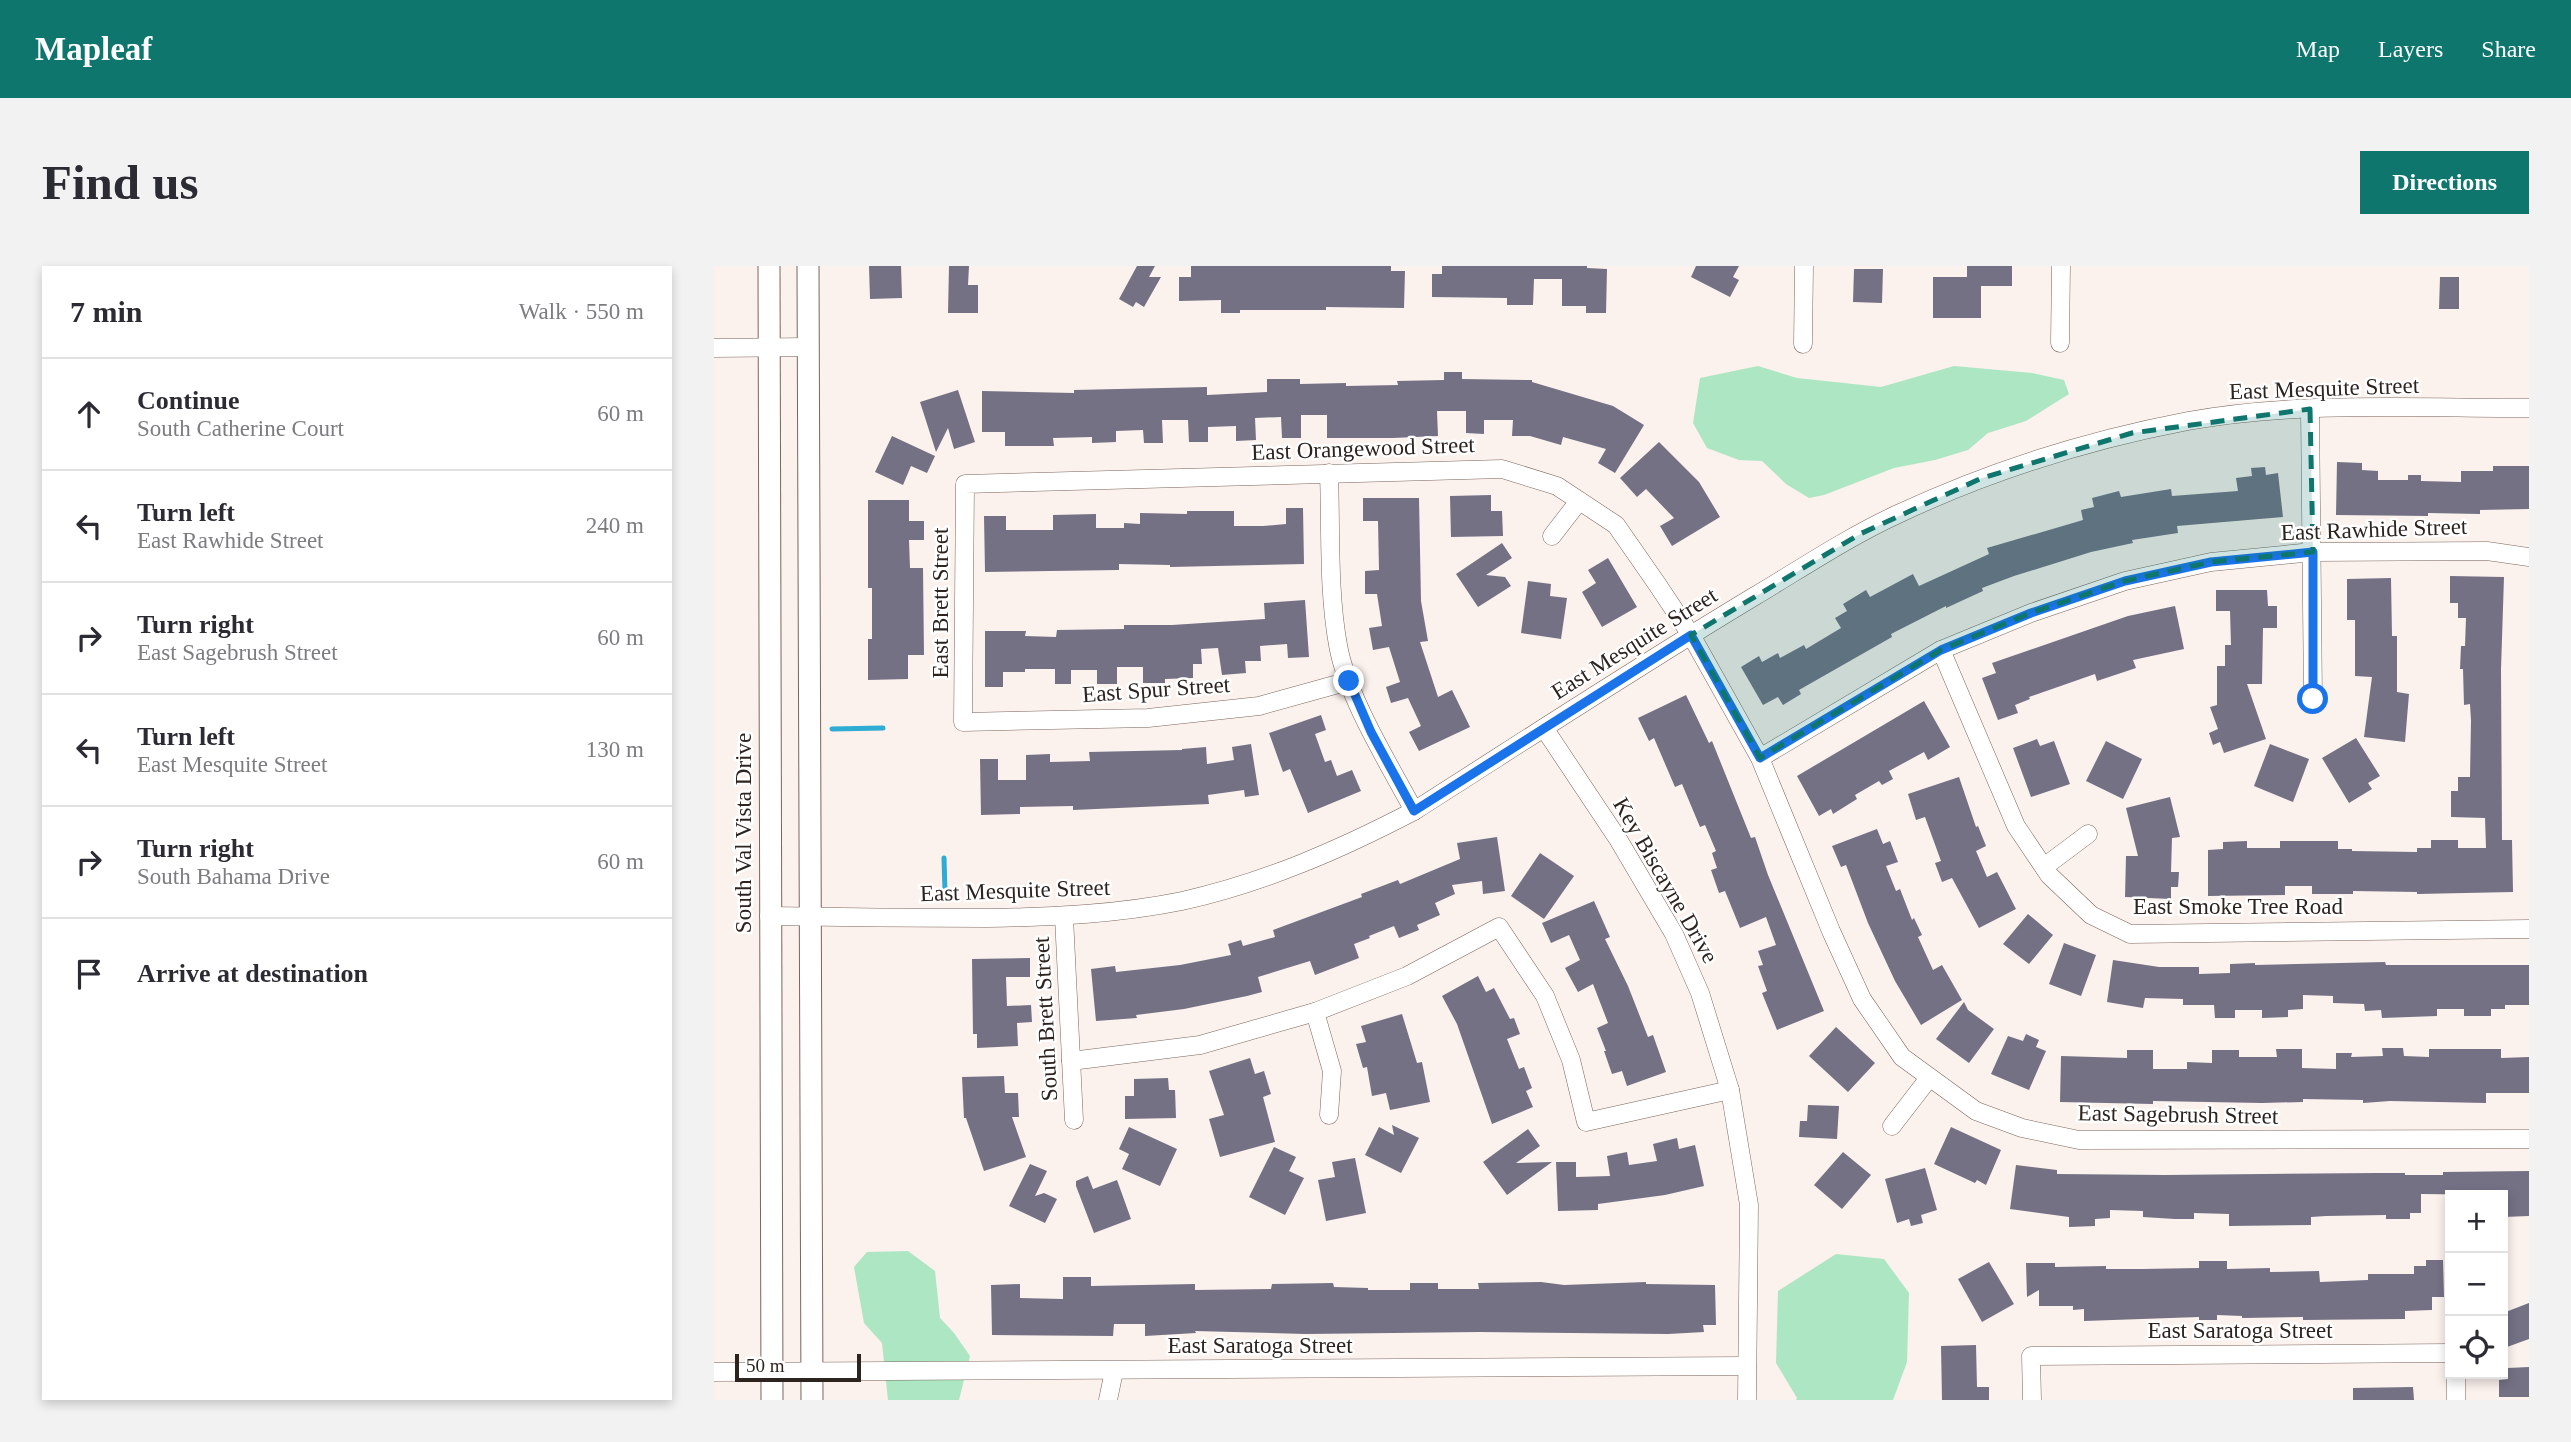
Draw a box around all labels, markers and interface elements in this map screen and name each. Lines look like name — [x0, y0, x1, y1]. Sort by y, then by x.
text: Mapleaf — [35, 31, 152, 67]
text: Map — [2296, 36, 2340, 62]
text: Layers — [2378, 36, 2443, 62]
text: Share — [2481, 36, 2536, 62]
button: Directions — [2360, 151, 2529, 214]
text: Find us — [42, 155, 199, 210]
text: 7 min — [70, 295, 143, 328]
text: Walk · 550 m — [519, 299, 644, 324]
street label: East Mesquite Street — [2228, 373, 2420, 404]
text: Continue — [137, 386, 240, 415]
icon: ahead — [70, 395, 108, 433]
text: 60 m — [597, 401, 644, 426]
text: South Catherine Court — [137, 416, 344, 441]
street label: East Orangewood Street — [1251, 432, 1476, 465]
text: Turn left — [137, 498, 235, 527]
icon: left — [70, 507, 108, 545]
text: 240 m — [586, 513, 644, 538]
street label: East Rawhide Street — [2280, 514, 2468, 545]
street label: East Brett Street — [928, 527, 953, 678]
text: East Rawhide Street — [137, 528, 324, 553]
street label: East Mesquite Street — [1547, 582, 1722, 704]
text: Turn right — [137, 610, 254, 639]
icon: right — [70, 619, 108, 657]
text: 60 m — [597, 625, 644, 650]
text: East Sagebrush Street — [137, 640, 338, 665]
route end — [1333, 665, 1364, 696]
street label: East Spur Street — [1081, 672, 1231, 707]
route start — [2297, 683, 2328, 714]
text: Turn left — [137, 722, 235, 751]
icon: left — [70, 731, 108, 769]
street label: South Val Vista Drive — [731, 733, 756, 933]
text: 130 m — [586, 737, 644, 762]
text: East Mesquite Street — [137, 752, 327, 777]
street label: Key Biscayne Drive — [1608, 793, 1723, 967]
text: Turn right — [137, 834, 254, 863]
icon: right — [70, 843, 108, 881]
text: 60 m — [597, 849, 644, 874]
text: South Bahama Drive — [137, 864, 330, 889]
street label: East Mesquite Street — [919, 875, 1111, 906]
street label: East Smoke Tree Road — [2133, 894, 2344, 919]
street label: South Brett Street — [1029, 935, 1062, 1102]
icon: arrive — [70, 955, 108, 993]
text: Arrive at destination — [137, 959, 368, 988]
street label: East Sagebrush Street — [2077, 1100, 2279, 1129]
map controls — [2445, 1190, 2508, 1379]
button: + — [2445, 1190, 2508, 1253]
button: − — [2445, 1253, 2508, 1316]
button: locate — [2445, 1316, 2508, 1379]
street label: East Saratoga Street — [2147, 1318, 2333, 1343]
street label: East Saratoga Street — [1167, 1333, 1353, 1358]
scale bar — [735, 1351, 861, 1383]
text: 50 m — [746, 1355, 785, 1376]

